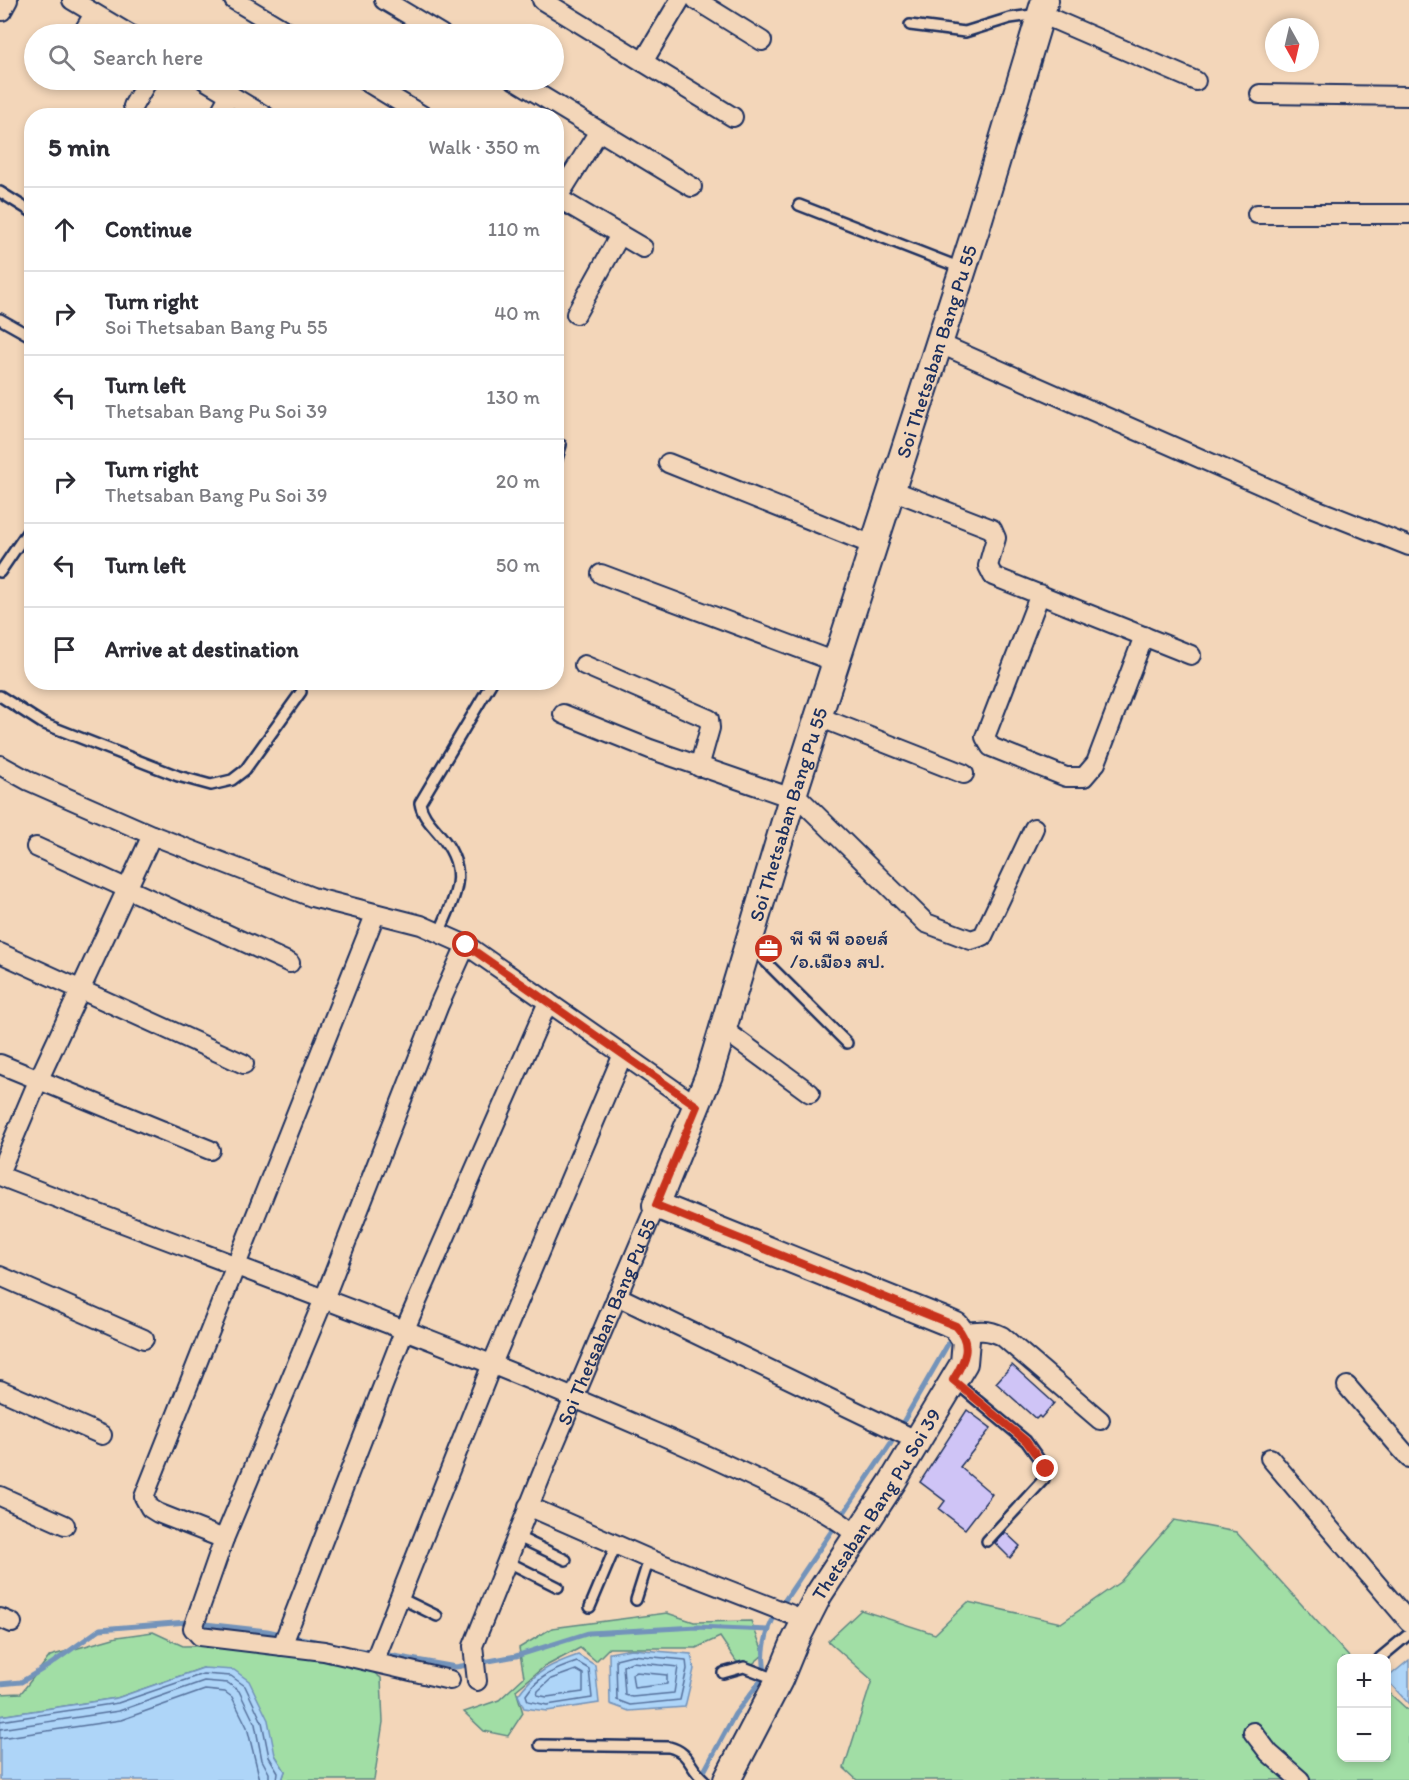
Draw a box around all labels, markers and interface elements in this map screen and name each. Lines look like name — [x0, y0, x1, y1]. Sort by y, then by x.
north arrow — [1265, 18, 1319, 72]
search box — [24, 24, 564, 90]
icon: search — [45, 41, 78, 74]
text: Search here — [93, 44, 203, 71]
text: 5 min — [48, 131, 110, 163]
text: Walk · 350 m — [429, 135, 540, 159]
icon: ahead — [48, 213, 81, 246]
text: Continue — [105, 216, 192, 243]
text: 110 m — [488, 217, 540, 241]
street label: Soi Thetsaban Bang Pu 55 — [891, 242, 982, 461]
text: Turn right — [105, 288, 199, 315]
icon: right — [48, 297, 81, 330]
text: 40 m — [494, 301, 540, 325]
text: Soi Thetsaban Bang Pu 55 — [105, 315, 327, 339]
text: Turn left — [105, 372, 186, 399]
icon: left — [48, 381, 81, 414]
text: 130 m — [486, 385, 540, 409]
text: Thetsaban Bang Pu Soi 39 — [105, 399, 327, 423]
text: Turn right — [105, 456, 199, 483]
icon: right — [48, 465, 81, 498]
text: 20 m — [496, 469, 540, 493]
text: Thetsaban Bang Pu Soi 39 — [105, 483, 327, 507]
icon: left — [48, 549, 81, 582]
text: Turn left — [105, 552, 186, 579]
text: 50 m — [496, 553, 540, 577]
icon: arrive — [48, 633, 81, 666]
text: Arrive at destination — [105, 636, 299, 663]
street label: Soi Thetsaban Bang Pu 55 — [744, 704, 832, 924]
place label: พี พี พี ออยส์ /อ.เมือง สป. — [790, 926, 888, 973]
route start — [452, 931, 478, 957]
office icon: พี พี พี ออยส์ /อ.เมือง สป. — [753, 933, 785, 965]
street label: Soi Thetsaban Bang Pu 55 — [552, 1215, 661, 1429]
street label: Thetsaban Bang Pu Soi 39 — [806, 1404, 946, 1605]
route end — [1032, 1455, 1058, 1481]
map controls — [1337, 1654, 1391, 1762]
button: + — [1337, 1654, 1391, 1708]
button: − — [1337, 1708, 1391, 1762]

